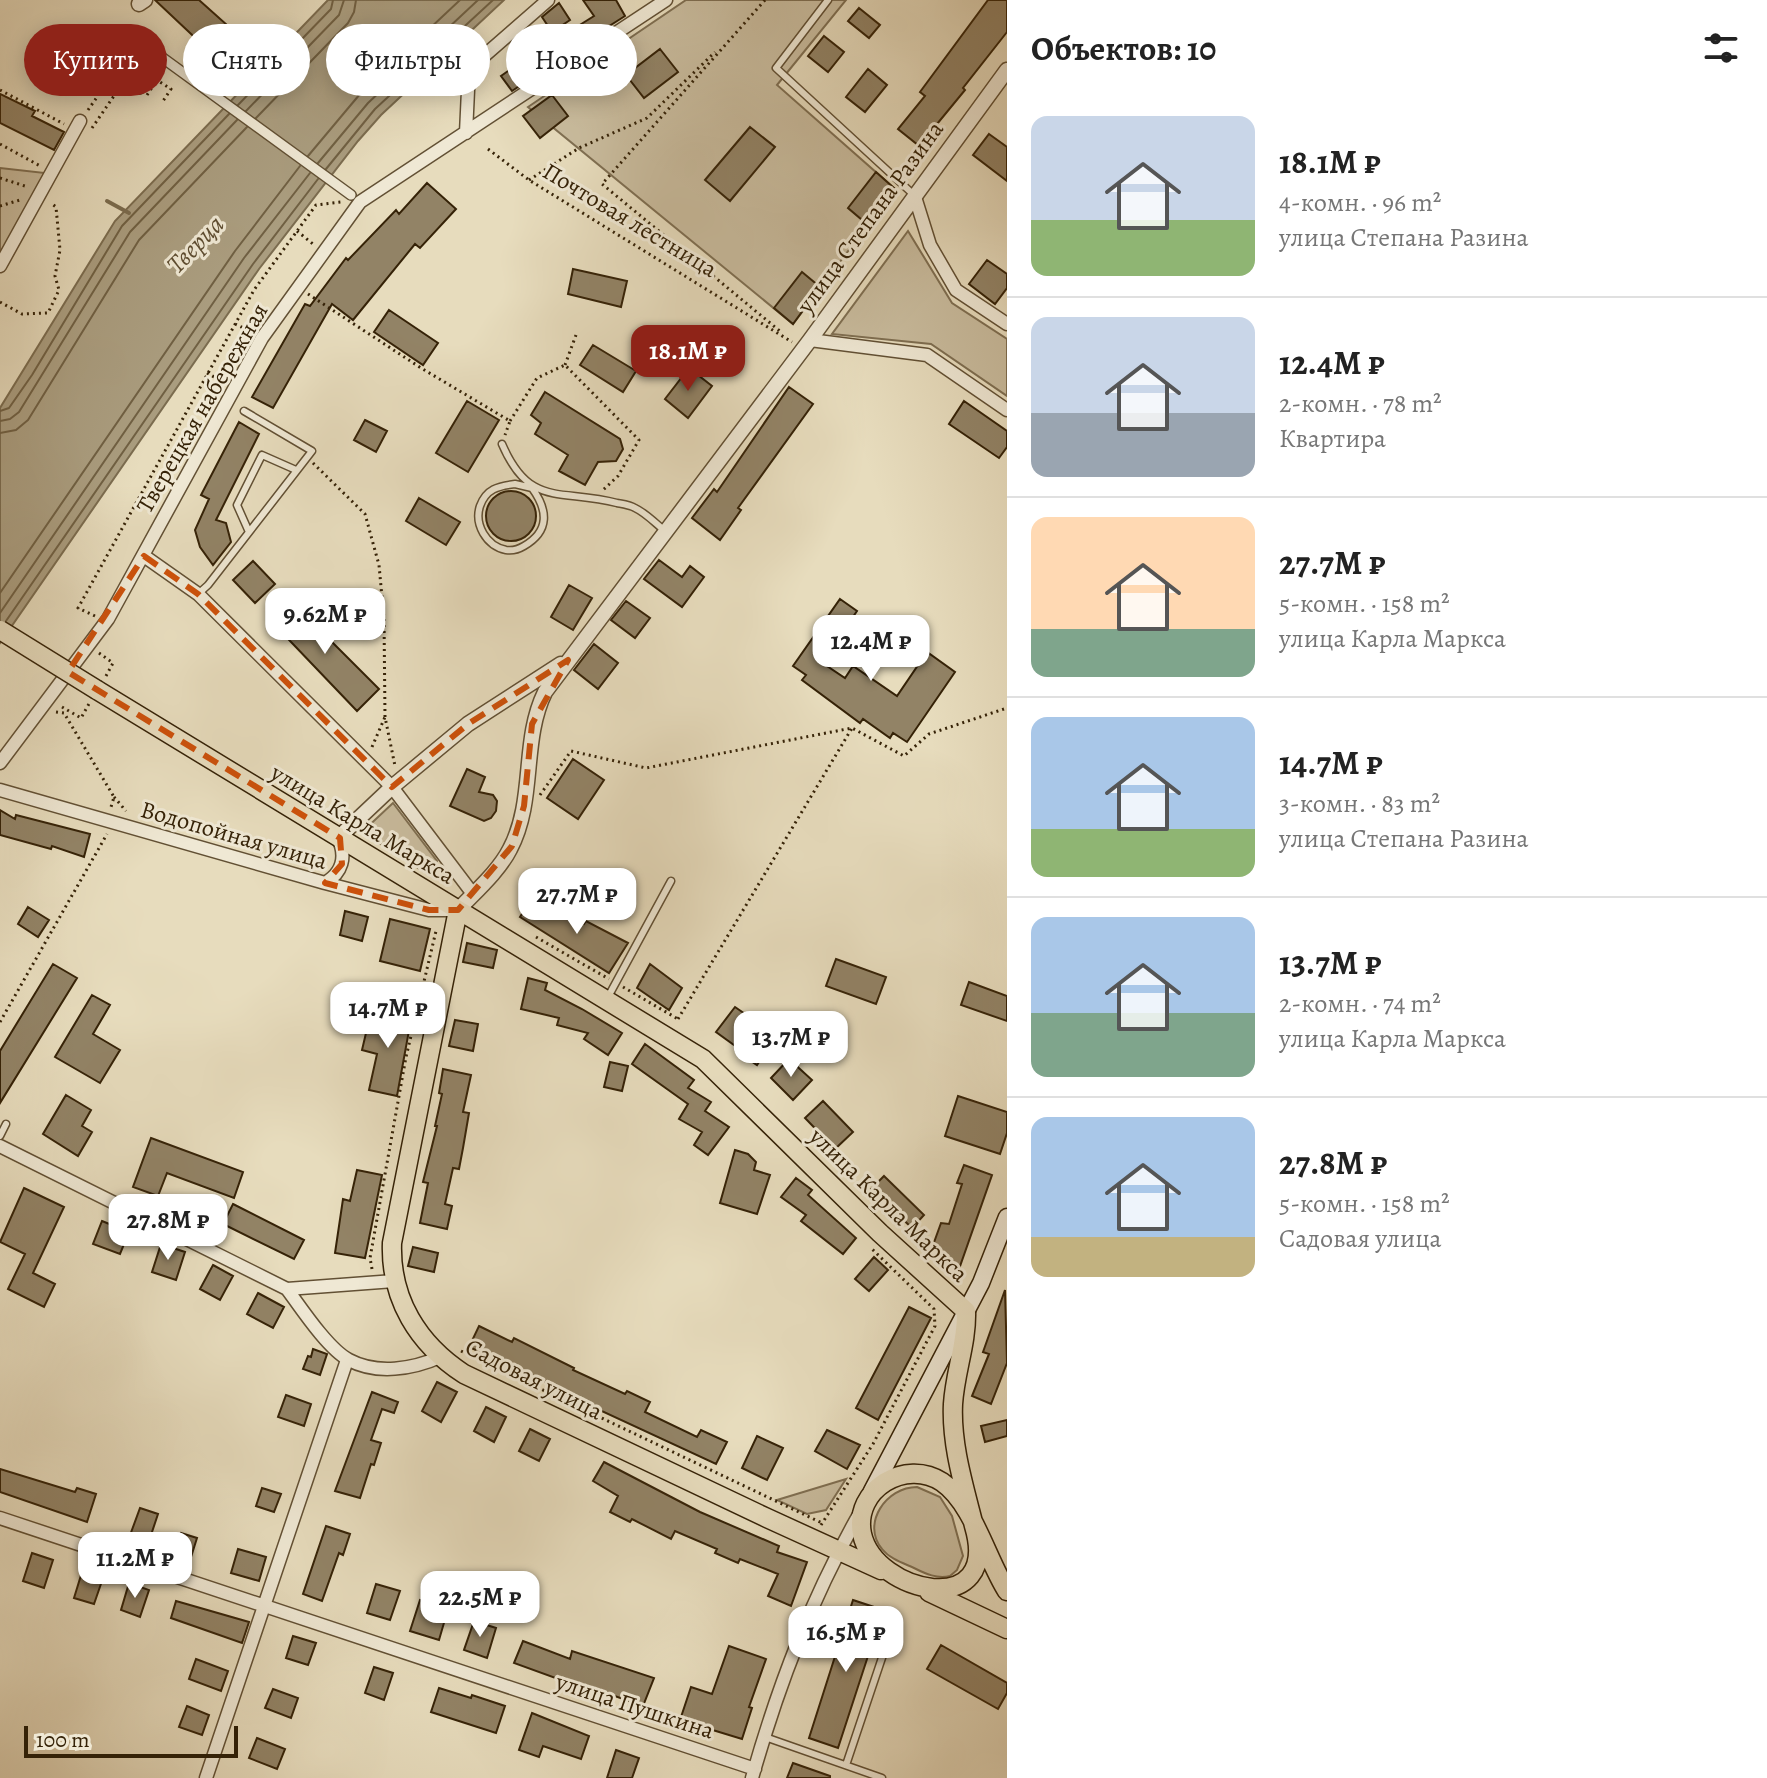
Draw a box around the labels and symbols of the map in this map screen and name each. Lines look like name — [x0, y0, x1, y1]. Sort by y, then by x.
street label: улица Степана Разина — [789, 114, 951, 320]
street label: Почтовая лестница — [537, 155, 723, 285]
water label: Тверца — [159, 207, 232, 281]
street label: Тверецкая набережная — [129, 297, 275, 519]
pin: 18.1M ₽ — [614, 325, 762, 393]
pin: 9.62M ₽ — [251, 588, 399, 656]
pin: 12.4M ₽ — [797, 615, 945, 683]
street label: улица Карла Маркса — [264, 756, 461, 892]
street label: Водопойная улица — [137, 793, 331, 877]
pin: 27.7M ₽ — [503, 868, 651, 936]
pin: 14.7M ₽ — [314, 982, 462, 1050]
pin: 13.7M ₽ — [717, 1011, 865, 1079]
street label: улица Карла Маркса — [802, 1120, 975, 1289]
pin: 27.8M ₽ — [94, 1194, 242, 1262]
street label: Садовая улица — [460, 1331, 608, 1427]
pin: 11.2M ₽ — [61, 1532, 209, 1600]
pin: 22.5M ₽ — [406, 1571, 554, 1639]
pin: 16.5M ₽ — [772, 1606, 920, 1674]
street label: улица Пушкина — [551, 1665, 718, 1747]
scale bar — [24, 1722, 238, 1758]

